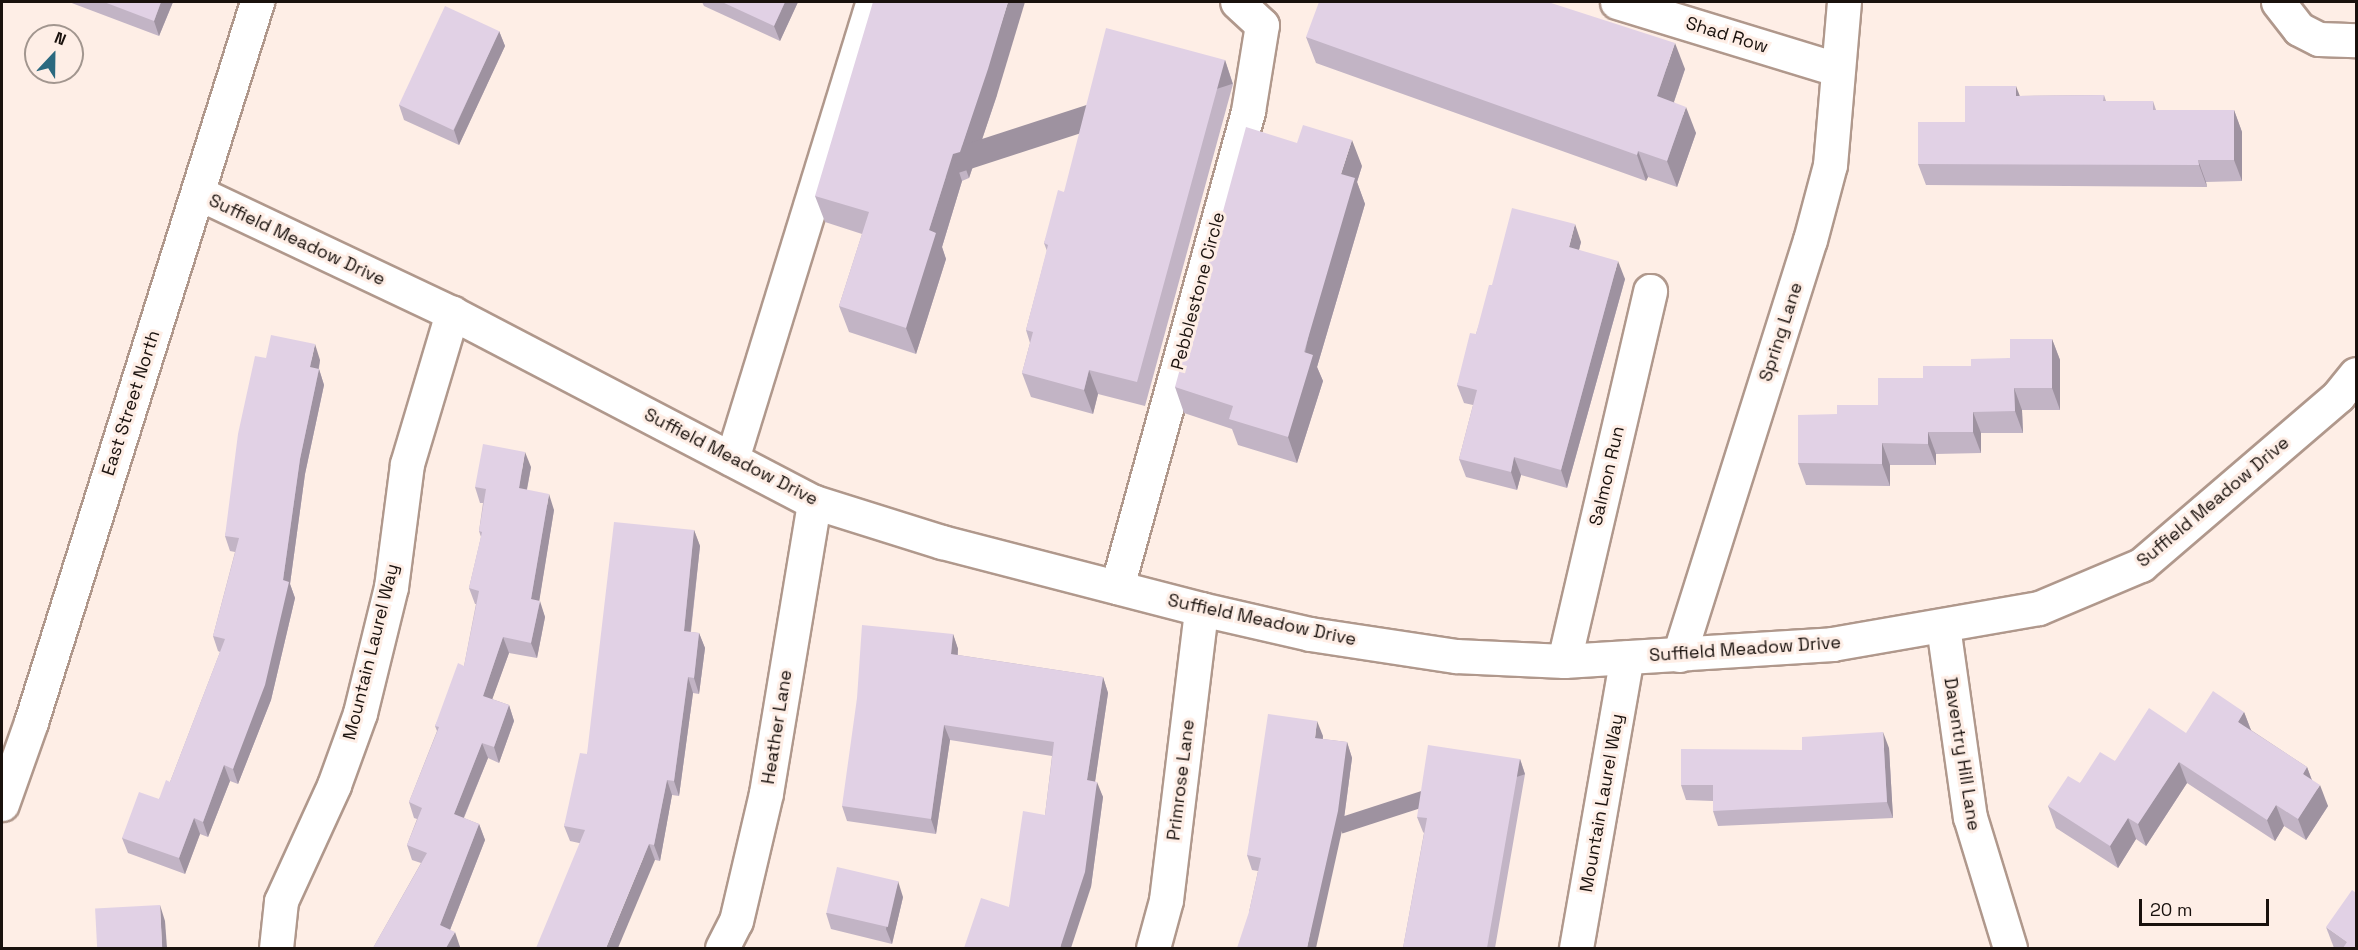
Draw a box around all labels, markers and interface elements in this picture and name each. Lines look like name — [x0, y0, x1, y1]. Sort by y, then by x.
street label: Shad Row — [1683, 12, 1771, 58]
north arrow — [24, 24, 84, 84]
text: N — [51, 27, 69, 50]
street label: Suffield Meadow Drive — [205, 190, 389, 290]
street label: Pebblestone Circle — [1167, 210, 1229, 372]
street label: Spring Lane — [1755, 280, 1807, 384]
street label: East Street North — [97, 328, 165, 478]
street label: Suffield Meadow Drive — [641, 404, 821, 510]
street label: Salmon Run — [1585, 424, 1629, 528]
street label: Suffield Meadow Drive — [2132, 432, 2294, 572]
street label: Mountain Laurel Way — [339, 562, 403, 742]
street label: Suffield Meadow Drive — [1166, 589, 1358, 651]
street label: Suffield Meadow Drive — [1648, 632, 1842, 666]
street label: Heather Lane — [757, 668, 797, 786]
street label: Daventry Hill Lane — [1939, 676, 1985, 832]
street label: Mountain Laurel Way — [1576, 712, 1628, 894]
street label: Primrose Lane — [1163, 718, 1199, 842]
scale bar — [2142, 887, 2272, 925]
text: 20 m — [2150, 898, 2193, 921]

